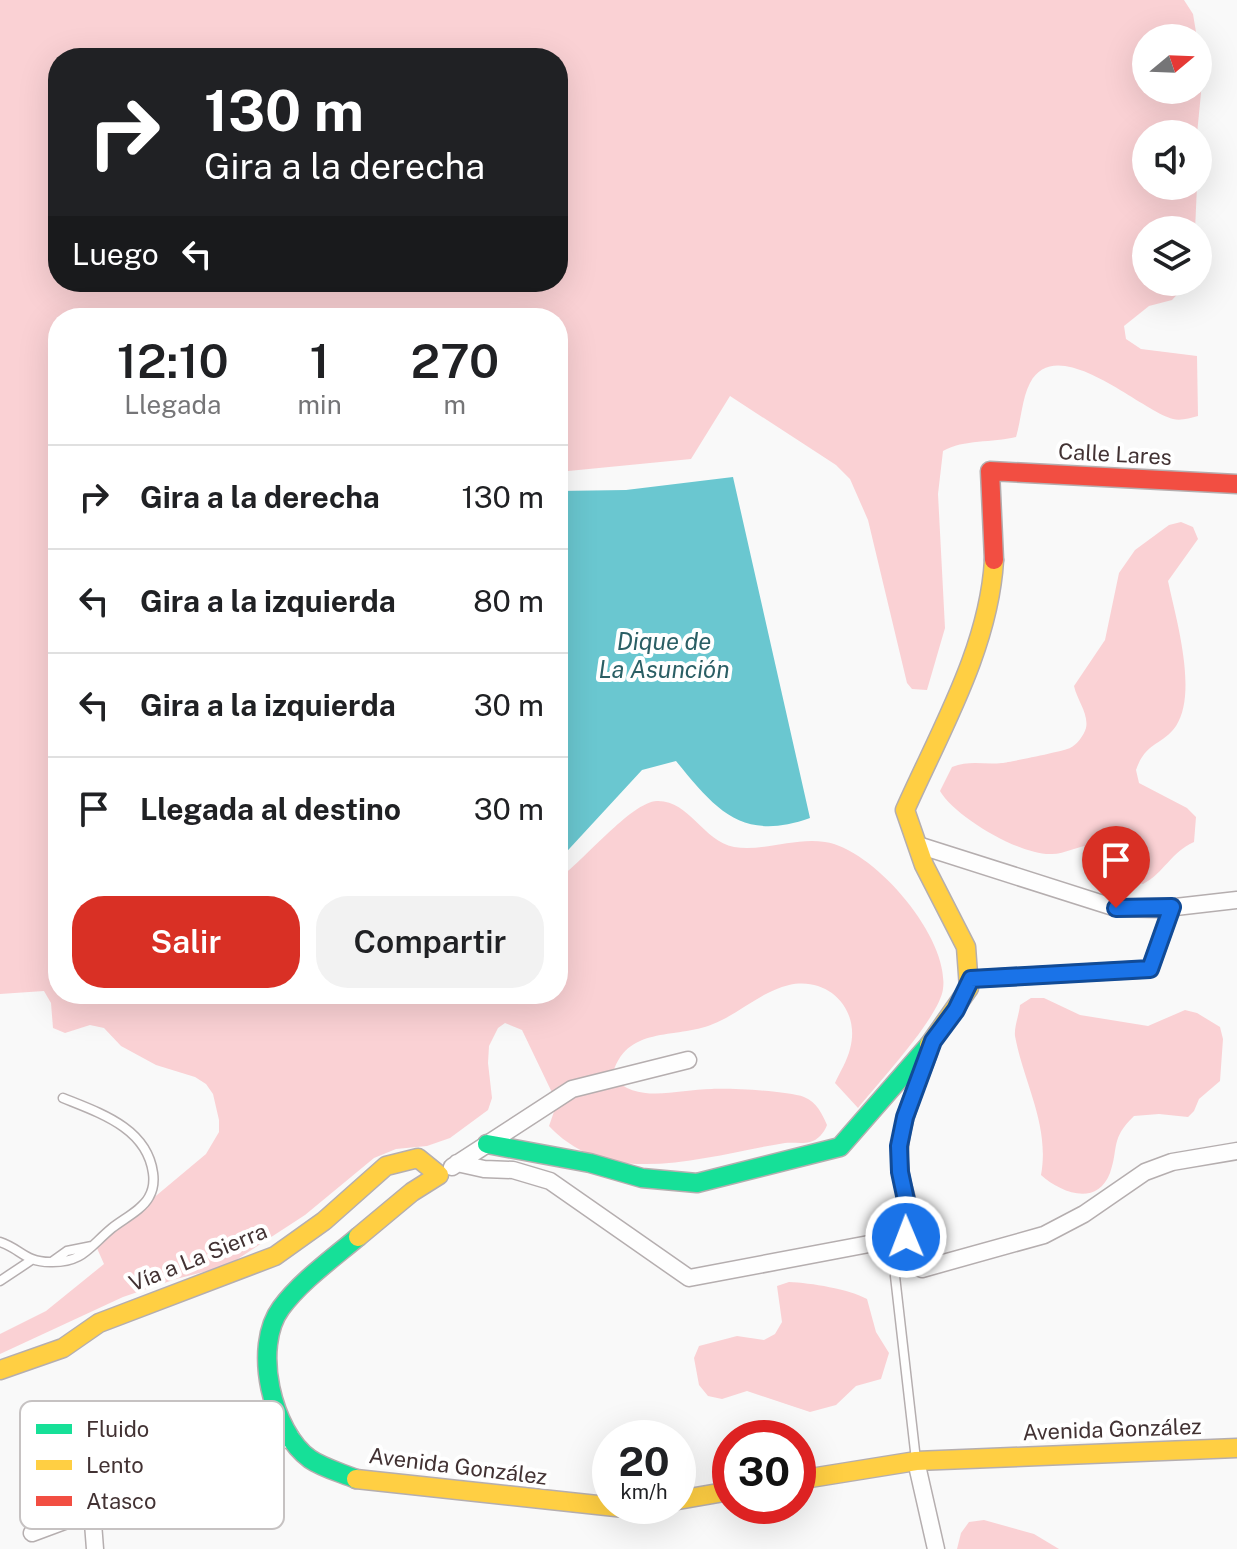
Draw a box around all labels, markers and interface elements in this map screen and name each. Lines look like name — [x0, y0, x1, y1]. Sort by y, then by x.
north arrow — [1132, 24, 1212, 104]
map controls — [1132, 24, 1212, 296]
text: 130 m — [204, 78, 364, 144]
icon: right — [72, 80, 176, 184]
button: sound — [1132, 120, 1212, 200]
text: Gira a la derecha — [204, 145, 485, 187]
button: layers — [1132, 216, 1212, 296]
icon: left — [175, 232, 219, 276]
text: Luego — [72, 236, 159, 272]
text: 12:10 — [117, 332, 229, 389]
text: 1 — [310, 332, 330, 389]
text: 270 — [411, 332, 499, 389]
text: Llegada — [124, 389, 221, 420]
text: min — [298, 389, 342, 420]
text: m — [444, 389, 466, 420]
street label: Calle Lares — [1058, 438, 1172, 470]
icon: right — [72, 475, 116, 519]
text: Gira a la derecha — [140, 479, 380, 515]
text: 130 m — [461, 479, 544, 515]
icon: left — [72, 579, 116, 623]
text: Gira a la izquierda — [140, 583, 396, 619]
text: 80 m — [473, 583, 544, 619]
water label: Dique de La Asunción — [598, 627, 730, 683]
icon: left — [72, 683, 116, 727]
text: Gira a la izquierda — [140, 687, 396, 723]
text: 30 m — [474, 687, 544, 723]
icon: arrive — [72, 787, 116, 831]
text: Llegada al destino — [140, 791, 401, 827]
text: 30 m — [474, 791, 544, 827]
pin — [1082, 826, 1150, 908]
icon: arrive — [1094, 838, 1138, 882]
button: Salir — [72, 896, 300, 988]
button: Compartir — [316, 896, 544, 988]
position arrow — [864, 1195, 948, 1279]
street label: Vía a La Sierra — [125, 1218, 271, 1296]
legend — [20, 1401, 284, 1529]
street label: Avenida González — [1022, 1413, 1202, 1445]
text: Fluido — [86, 1416, 149, 1442]
speed limit sign: 30 — [712, 1420, 816, 1524]
text: 20 — [618, 1438, 670, 1485]
street label: Avenida González — [367, 1442, 549, 1490]
text: Lento — [86, 1452, 144, 1478]
text: km/h — [620, 1480, 668, 1504]
text: Atasco — [86, 1488, 156, 1514]

